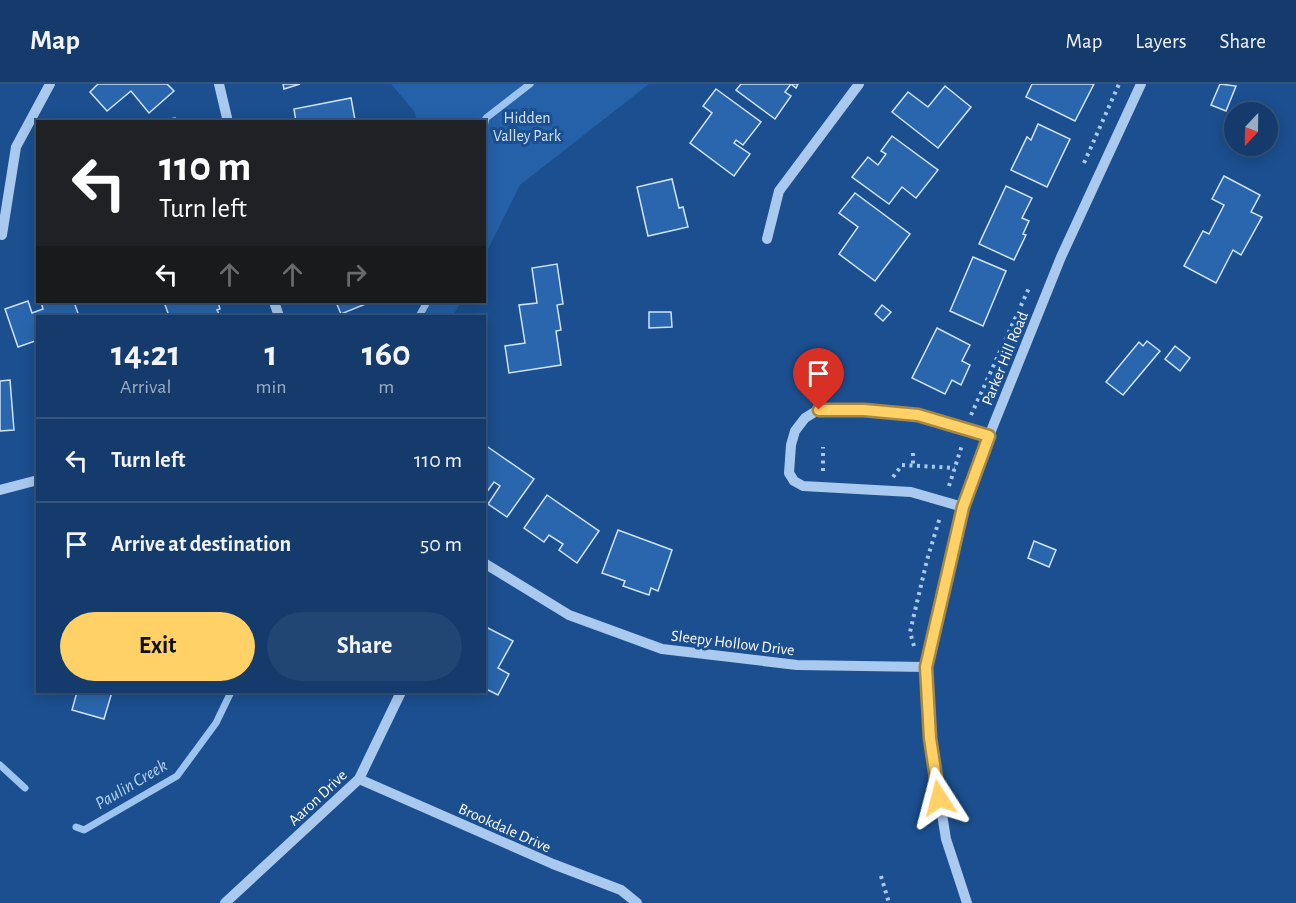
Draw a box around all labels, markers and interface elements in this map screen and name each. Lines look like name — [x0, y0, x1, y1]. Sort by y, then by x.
text: Map — [30, 27, 80, 55]
text: Map — [1066, 31, 1102, 52]
text: Layers — [1135, 31, 1186, 52]
text: Share — [1219, 31, 1266, 52]
north arrow — [1224, 102, 1278, 156]
map controls — [1224, 102, 1278, 156]
park label: Hidden Valley Park — [493, 110, 562, 145]
icon: left — [60, 144, 138, 222]
text: 110 m — [159, 146, 251, 188]
text: Turn left — [159, 195, 247, 222]
icon: left — [150, 258, 183, 291]
icon: ahead — [213, 258, 246, 291]
icon: ahead — [276, 258, 309, 291]
icon: right — [339, 258, 372, 291]
street label: Parker Hill Road — [979, 309, 1031, 408]
text: 14:21 — [111, 336, 180, 372]
text: 1 — [265, 336, 278, 372]
text: 160 — [362, 336, 411, 372]
pin — [793, 348, 844, 410]
icon: arrive — [802, 357, 835, 390]
text: Arrival — [120, 377, 171, 397]
text: min — [255, 377, 287, 397]
text: m — [378, 377, 394, 397]
icon: left — [60, 444, 93, 477]
text: Turn left — [111, 449, 185, 471]
text: 110 m — [414, 449, 462, 471]
icon: arrive — [60, 528, 93, 561]
text: Arrive at destination — [111, 533, 291, 555]
text: 50 m — [420, 533, 462, 555]
button: Exit — [60, 612, 255, 681]
button: Share — [267, 612, 462, 681]
street label: Sleepy Hollow Drive — [670, 627, 795, 659]
water label: Paulin Creek — [92, 756, 171, 813]
position arrow — [907, 766, 971, 830]
street label: Aaron Drive — [285, 767, 350, 829]
street label: Brookdale Drive — [456, 800, 553, 855]

